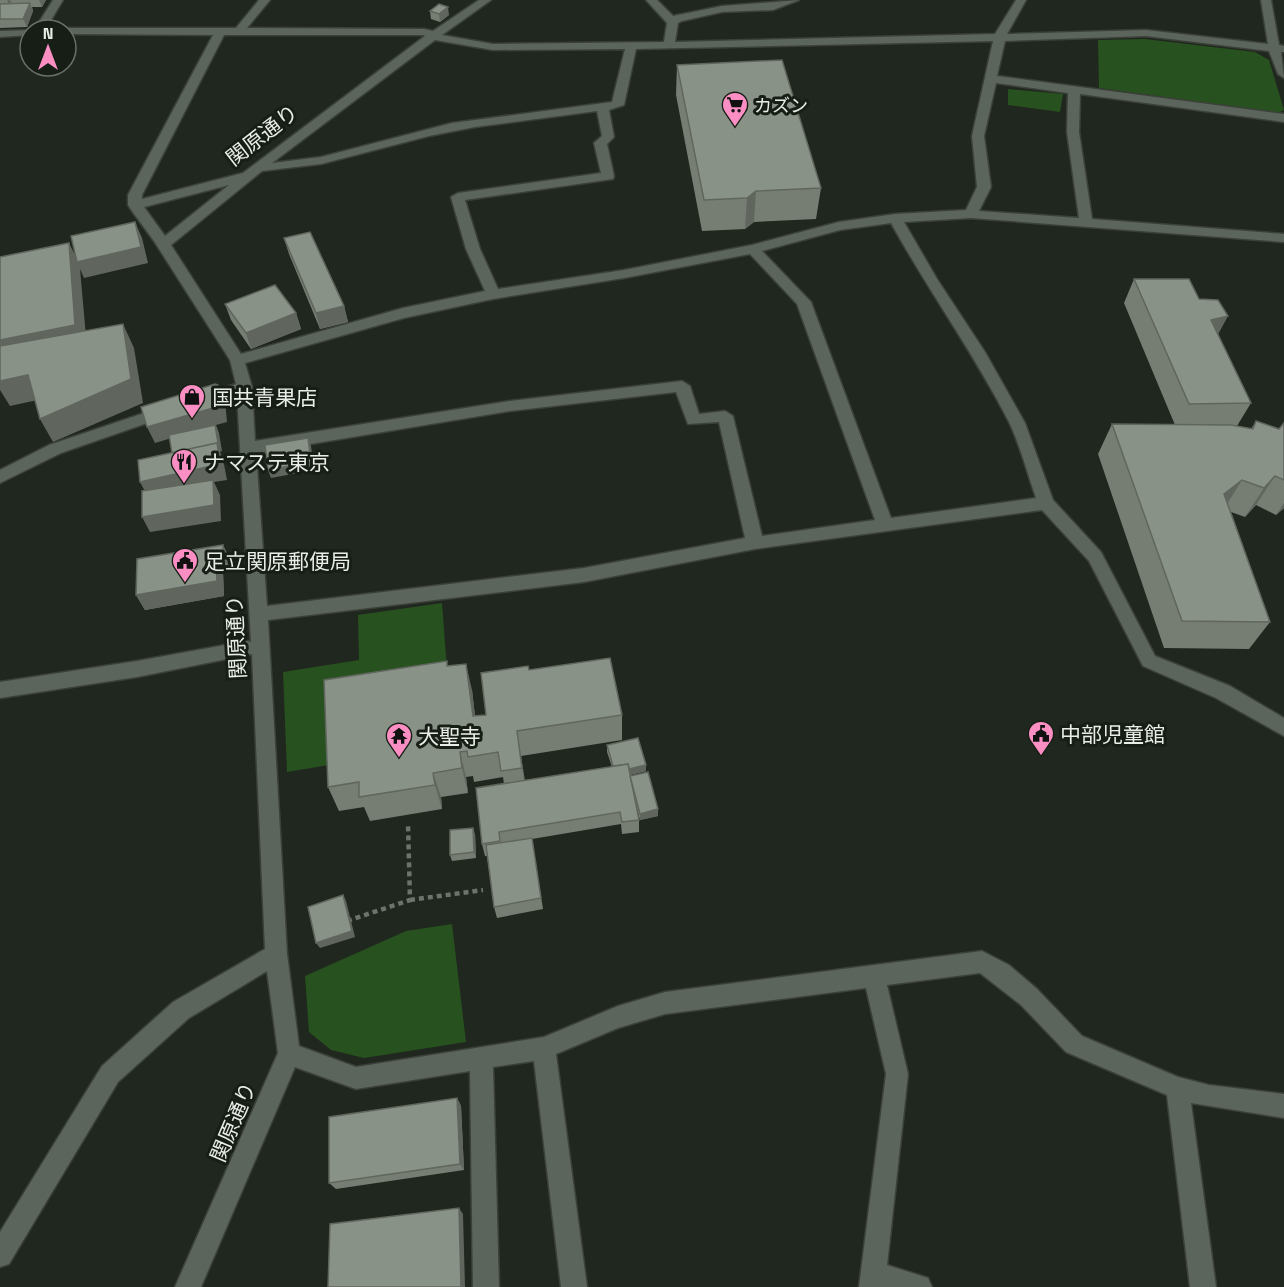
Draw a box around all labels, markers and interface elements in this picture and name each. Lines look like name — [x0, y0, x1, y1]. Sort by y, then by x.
north arrow — [18, 18, 78, 78]
text: N — [43, 23, 53, 44]
supermarket icon: カズン — [720, 90, 750, 128]
place label: カズン — [754, 94, 808, 117]
street label: 関原通り — [221, 99, 303, 171]
shop icon: 国共青果店 — [177, 382, 207, 420]
place label: 国共青果店 — [212, 384, 317, 411]
restaurant icon: ナマステ東京 — [169, 447, 199, 485]
place label: ナマステ東京 — [204, 449, 330, 476]
public building icon: 足立関原郵便局 — [170, 546, 200, 584]
place label: 足立関原郵便局 — [204, 548, 351, 575]
street label: 関原通り — [220, 594, 252, 680]
public building icon: 中部児童館 — [1026, 719, 1056, 757]
temple icon: 大聖寺 — [384, 721, 414, 759]
place label: 中部児童館 — [1060, 721, 1165, 748]
place label: 大聖寺 — [418, 723, 481, 750]
street label: 関原通り — [204, 1078, 262, 1166]

